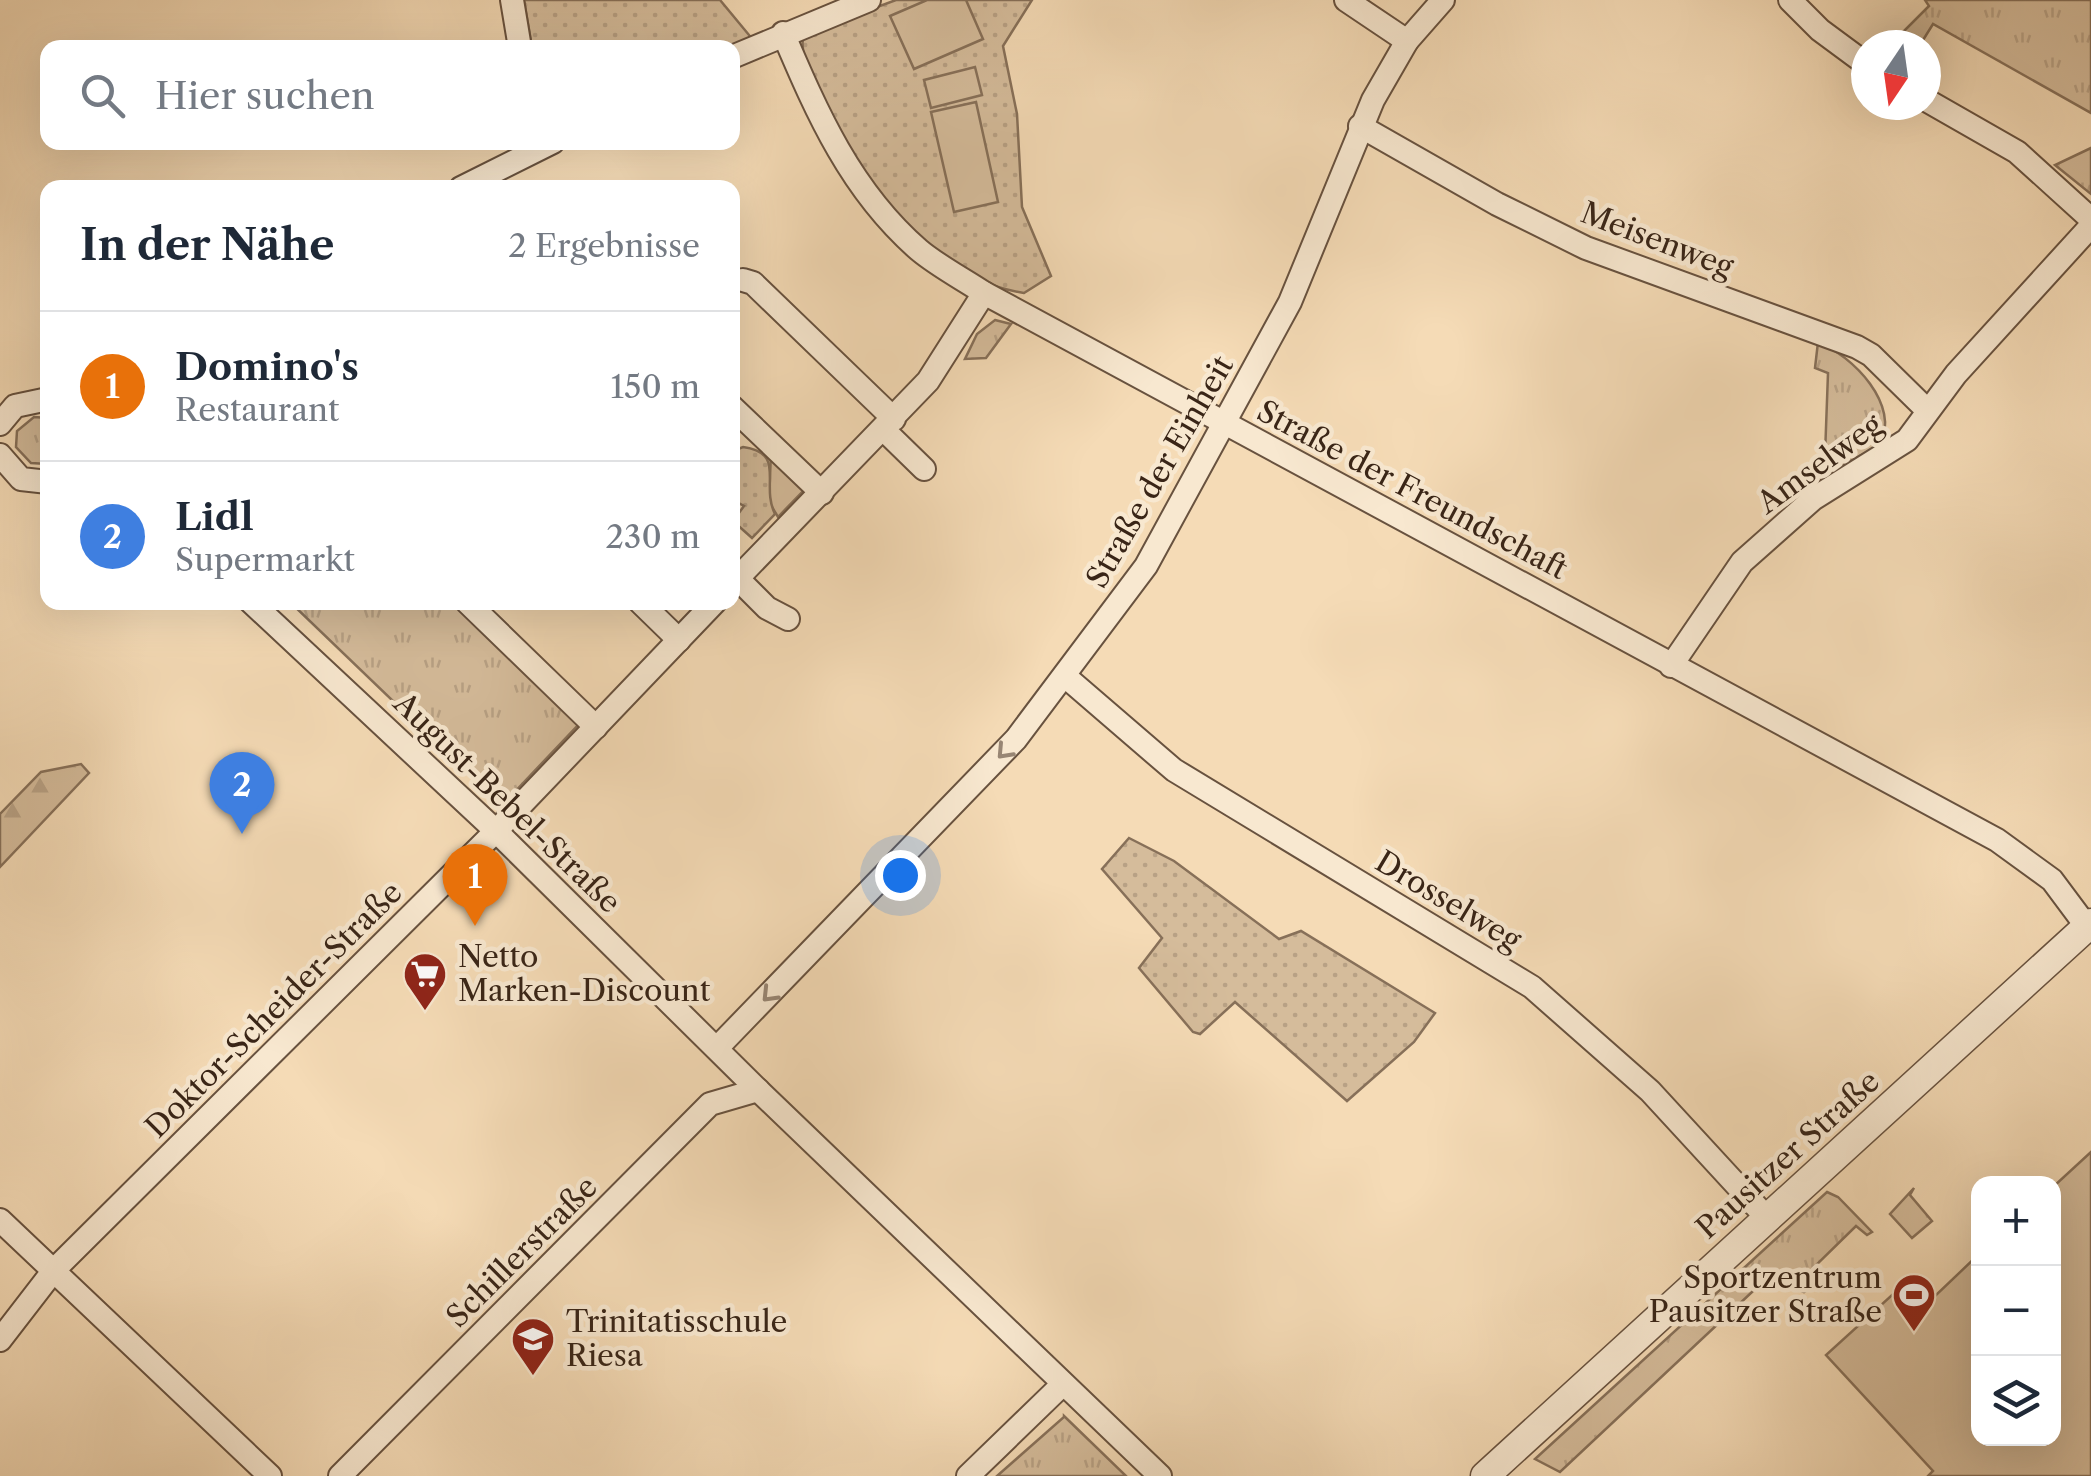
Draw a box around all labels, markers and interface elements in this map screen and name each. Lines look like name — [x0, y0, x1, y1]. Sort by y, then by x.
north arrow — [1851, 30, 1941, 120]
search box — [40, 40, 740, 150]
icon: search — [75, 68, 130, 123]
text: Hier suchen — [155, 72, 375, 119]
street label: Meisenweg — [1576, 194, 1739, 286]
text: In der Nähe — [80, 219, 334, 271]
text: 2 Ergebnisse — [508, 226, 700, 265]
text: Domino's — [175, 343, 359, 390]
street label: Straße der Einheit — [1078, 349, 1241, 594]
text: 1 — [105, 367, 120, 406]
text: 150 m — [611, 367, 700, 406]
text: Restaurant — [175, 390, 339, 429]
street label: Straße der Freundschaft — [1251, 392, 1574, 587]
street label: Amselweg — [1749, 406, 1889, 522]
text: Lidl — [175, 493, 254, 540]
text: 2 — [103, 517, 122, 556]
text: 230 m — [605, 517, 700, 556]
text: Supermarkt — [175, 540, 355, 579]
street label: August-Bebel-Straße — [385, 684, 629, 921]
one-way arrow — [998, 741, 1016, 759]
pin: 2 — [210, 752, 274, 834]
street label: Drosselweg — [1369, 843, 1528, 959]
pin: 1 — [442, 844, 508, 926]
your location — [875, 850, 926, 901]
street label: Doktor-Scheider-Straße — [138, 874, 410, 1146]
place label: Netto Marken-Discount — [458, 938, 711, 1009]
supermarket icon: Netto Marken-Discount — [402, 951, 448, 1012]
one-way arrow — [763, 984, 781, 1002]
street label: Pausitzer Straße — [1689, 1063, 1887, 1246]
street label: Schillerstraße — [438, 1168, 605, 1335]
map controls — [1971, 1176, 2061, 1446]
button: + — [1971, 1176, 2061, 1266]
place label: Sportzentrum Pausitzer Straße — [1649, 1259, 1882, 1330]
button: − — [1971, 1266, 2061, 1356]
sports icon: Sportzentrum Pausitzer Straße — [1891, 1272, 1937, 1333]
place label: Trinitatisschule Riesa — [566, 1303, 787, 1374]
school or university icon: Trinitatisschule Riesa — [510, 1316, 556, 1377]
button: layers — [1971, 1356, 2061, 1446]

